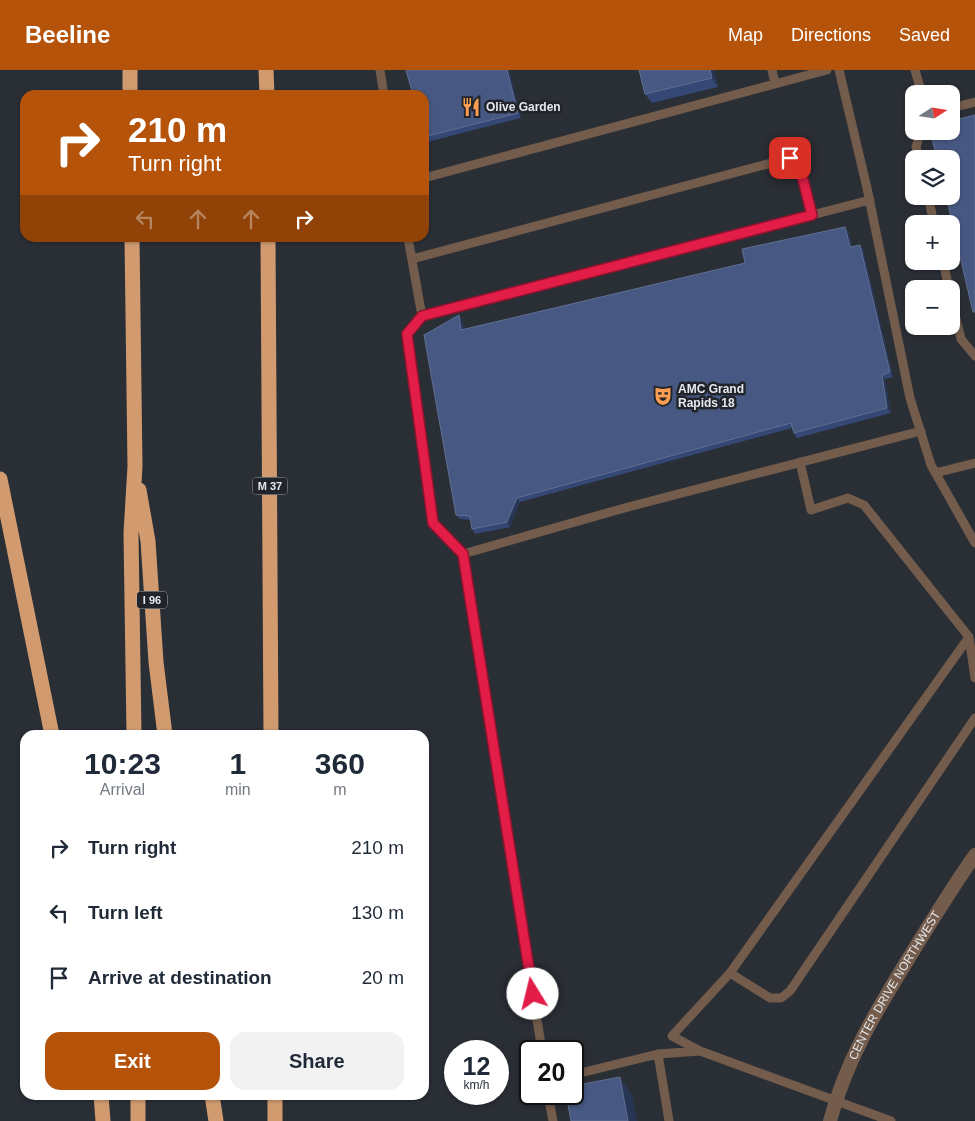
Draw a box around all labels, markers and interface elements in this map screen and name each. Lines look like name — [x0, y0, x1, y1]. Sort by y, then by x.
text: Beeline — [25, 21, 110, 48]
text: Map — [728, 25, 763, 45]
text: Directions — [791, 25, 871, 45]
text: Saved — [899, 25, 950, 45]
north arrow — [905, 85, 960, 140]
map controls — [905, 85, 960, 335]
restaurant icon: Olive Garden — [460, 96, 482, 118]
place label: Olive Garden — [486, 100, 561, 114]
icon: right — [45, 110, 110, 175]
text: 210 m — [128, 110, 227, 149]
pin — [769, 137, 811, 179]
icon: arrive — [776, 144, 804, 172]
button: layers — [905, 150, 960, 205]
text: Turn right — [128, 151, 221, 176]
icon: left — [131, 205, 159, 233]
icon: ahead — [184, 205, 212, 233]
icon: ahead — [237, 205, 265, 233]
icon: right — [290, 205, 318, 233]
button: + — [905, 215, 960, 270]
button: − — [905, 280, 960, 335]
place label: AMC Grand Rapids 18 — [678, 382, 744, 410]
theatre icon: AMC Grand Rapids 18 — [652, 385, 674, 407]
road number: M 37 — [252, 478, 288, 494]
road number: I 96 — [137, 592, 167, 608]
text: 10:23 — [84, 747, 161, 780]
text: 1 — [229, 747, 246, 780]
text: 360 — [315, 747, 365, 780]
text: Arrival — [100, 781, 145, 798]
text: min — [225, 781, 251, 798]
text: m — [333, 781, 346, 798]
icon: right — [45, 834, 73, 862]
text: Turn right — [88, 837, 176, 858]
text: 210 m — [351, 837, 404, 858]
icon: left — [45, 899, 73, 927]
text: Turn left — [88, 902, 163, 923]
text: 130 m — [351, 902, 404, 923]
street label: CENTER DRIVE NORTHWEST — [846, 908, 944, 1062]
icon: arrive — [45, 964, 73, 992]
text: Arrive at destination — [88, 967, 272, 988]
text: 20 m — [362, 967, 404, 988]
position arrow — [506, 967, 558, 1019]
button: Exit — [45, 1032, 220, 1090]
button: Share — [230, 1032, 404, 1090]
speed limit sign: 20 — [519, 1040, 584, 1105]
text: 12 — [463, 1052, 490, 1080]
text: km/h — [463, 1078, 490, 1092]

